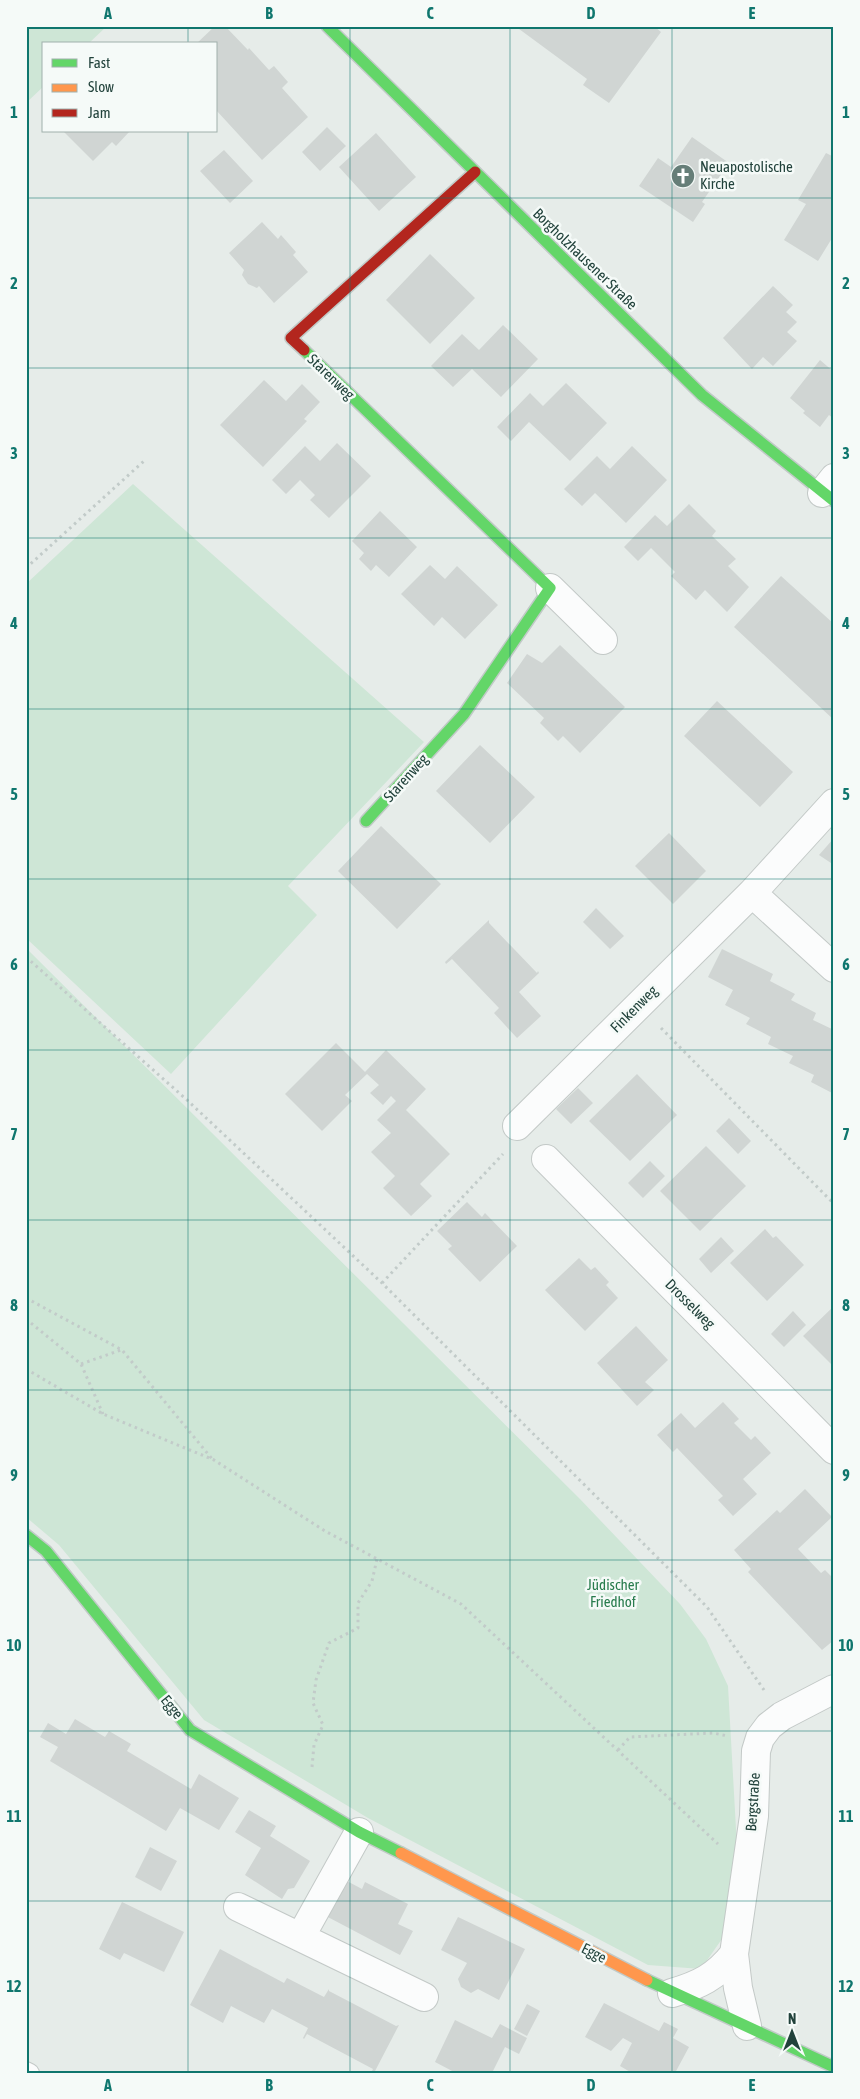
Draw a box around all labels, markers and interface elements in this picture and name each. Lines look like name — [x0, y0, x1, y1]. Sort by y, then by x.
text: A — [103, 4, 112, 22]
text: B — [265, 4, 273, 22]
text: C — [426, 4, 434, 22]
text: D — [587, 4, 596, 22]
text: E — [749, 4, 756, 22]
legend — [42, 42, 218, 132]
text: Fast — [88, 54, 110, 71]
text: Slow — [88, 78, 114, 95]
text: 1 — [10, 103, 18, 121]
text: 1 — [842, 103, 850, 121]
text: Jam — [88, 104, 111, 121]
place label: Neuapostolische Kirche — [700, 158, 793, 192]
church icon: Neuapostolische Kirche — [670, 163, 696, 189]
street label: Borgholzhausener Straße — [530, 205, 641, 313]
text: 2 — [10, 274, 18, 292]
text: 2 — [842, 274, 850, 292]
street label: Starenweg — [305, 350, 359, 403]
text: 3 — [10, 444, 18, 462]
text: 3 — [842, 444, 850, 462]
text: 4 — [9, 614, 18, 632]
text: 4 — [841, 614, 850, 632]
street label: Starenweg — [380, 750, 432, 805]
text: 5 — [10, 785, 18, 803]
text: 5 — [842, 785, 850, 803]
text: 6 — [10, 955, 18, 973]
text: 6 — [842, 955, 850, 973]
street label: Finkenweg — [607, 981, 661, 1036]
text: 7 — [10, 1125, 18, 1143]
text: 7 — [842, 1125, 850, 1143]
street label: Drosselweg — [662, 1275, 719, 1332]
text: 8 — [10, 1296, 18, 1314]
text: 8 — [842, 1296, 850, 1314]
text: 9 — [10, 1466, 18, 1484]
text: 9 — [842, 1466, 850, 1484]
park label: Jüdischer Friedhof — [587, 1576, 640, 1610]
text: 10 — [6, 1636, 22, 1654]
text: 10 — [838, 1636, 854, 1654]
street label: Egge — [158, 1691, 187, 1722]
street label: Bergstraße — [742, 1772, 763, 1832]
text: 11 — [6, 1807, 22, 1825]
text: 11 — [838, 1807, 854, 1825]
street label: Egge — [579, 1939, 610, 1966]
text: 12 — [6, 1977, 22, 1995]
text: 12 — [838, 1977, 854, 1995]
north arrow — [768, 2006, 818, 2056]
text: N — [788, 2011, 796, 2027]
text: A — [103, 2076, 112, 2094]
text: B — [265, 2076, 273, 2094]
text: C — [426, 2076, 434, 2094]
text: D — [587, 2076, 596, 2094]
text: E — [749, 2076, 756, 2094]

